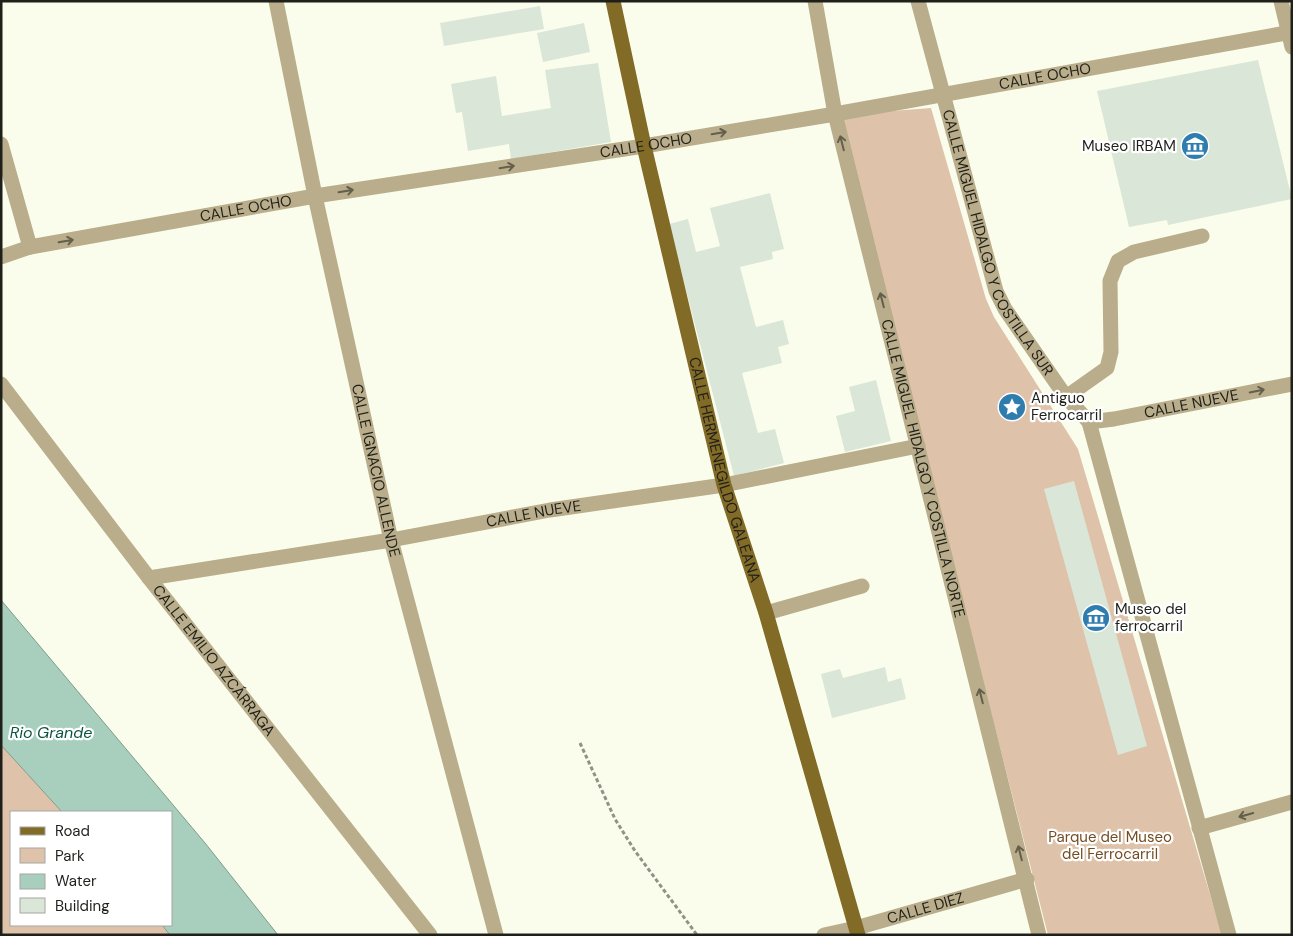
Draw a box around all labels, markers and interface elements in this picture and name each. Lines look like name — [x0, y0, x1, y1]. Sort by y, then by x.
street label: CALLE OCHO — [997, 58, 1093, 94]
street label: CALLE MIGUEL HIDALGO Y COSTILLA SUR — [938, 107, 1058, 380]
street label: CALLE OCHO — [599, 128, 694, 163]
one-way arrow — [711, 128, 727, 138]
museum icon: Museo IRBAM — [1180, 131, 1210, 161]
one-way arrow — [837, 135, 847, 151]
place label: Museo IRBAM — [1082, 136, 1176, 156]
one-way arrow — [498, 161, 514, 171]
one-way arrow — [338, 186, 354, 196]
street label: CALLE OCHO — [198, 190, 293, 226]
one-way arrow — [57, 236, 73, 246]
one-way arrow — [877, 293, 886, 309]
street label: CALLE MIGUEL HIDALGO Y COSTILLA NORTE — [876, 317, 970, 620]
street label: CALLE HERMENEGILDO GALEANA — [684, 355, 765, 585]
street label: CALLE IGNACIO ALLENDE — [347, 382, 405, 559]
street label: CALLE NUEVE — [1142, 385, 1240, 423]
one-way arrow — [1249, 385, 1265, 395]
place label: Antiguo Ferrocarril — [1031, 388, 1102, 425]
place icon: Antiguo Ferrocarril — [997, 392, 1027, 422]
street label: CALLE NUEVE — [484, 496, 582, 532]
street label: CALLE EMILIO AZCÁRRAGA — [148, 581, 280, 740]
place label: Museo del ferrocarril — [1115, 599, 1186, 636]
museum icon: Museo del ferrocarril — [1081, 603, 1111, 633]
one-way arrow — [976, 688, 985, 704]
water label: Rio Grande — [10, 722, 92, 743]
legend — [10, 811, 172, 926]
one-way arrow — [1238, 811, 1254, 820]
text: Road — [55, 821, 90, 841]
park label: Parque del Museo del Ferrocarril — [1048, 827, 1172, 864]
text: Park — [55, 846, 85, 866]
one-way arrow — [1015, 846, 1024, 862]
text: Water — [55, 871, 97, 891]
street label: CALLE DIEZ — [885, 888, 966, 929]
text: Building — [55, 896, 110, 916]

